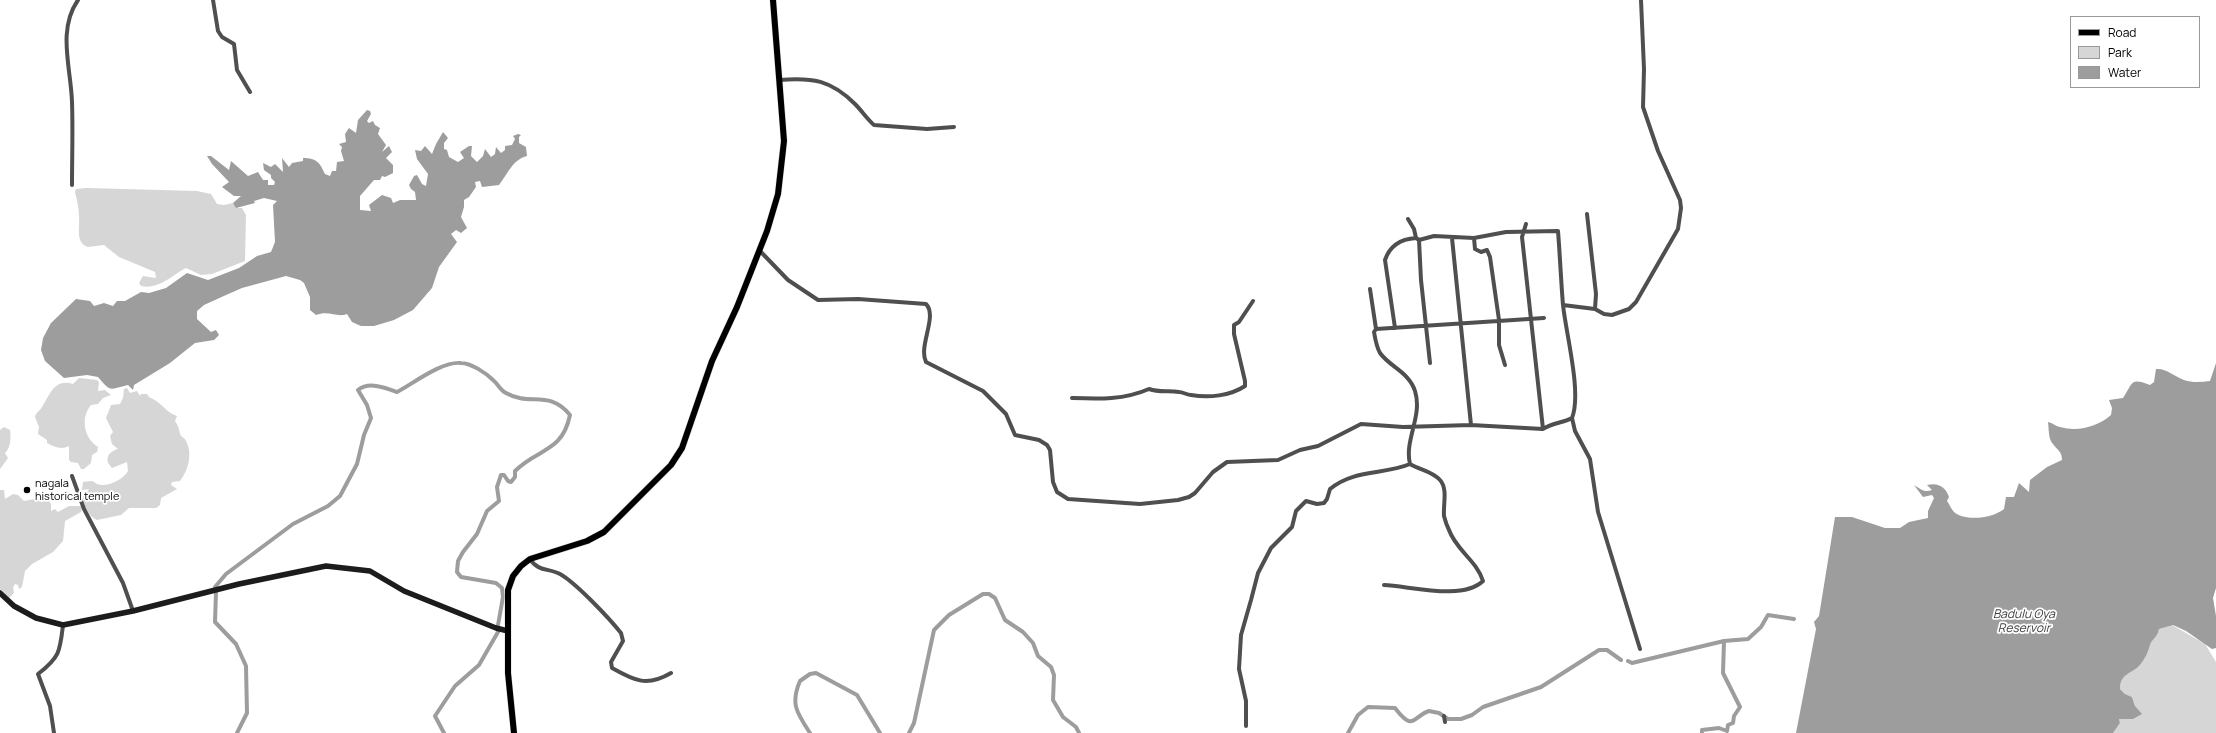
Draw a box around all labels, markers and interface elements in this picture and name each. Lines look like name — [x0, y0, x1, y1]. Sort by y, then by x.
legend — [2070, 16, 2200, 88]
text: Road — [2108, 24, 2136, 41]
text: Park — [2108, 44, 2132, 61]
text: Water — [2108, 64, 2141, 81]
place label: nagala historical temple — [35, 477, 119, 503]
marker: nagala historical temple — [22, 485, 32, 495]
water label: Badulu Oya Reservoir — [1993, 608, 2055, 636]

